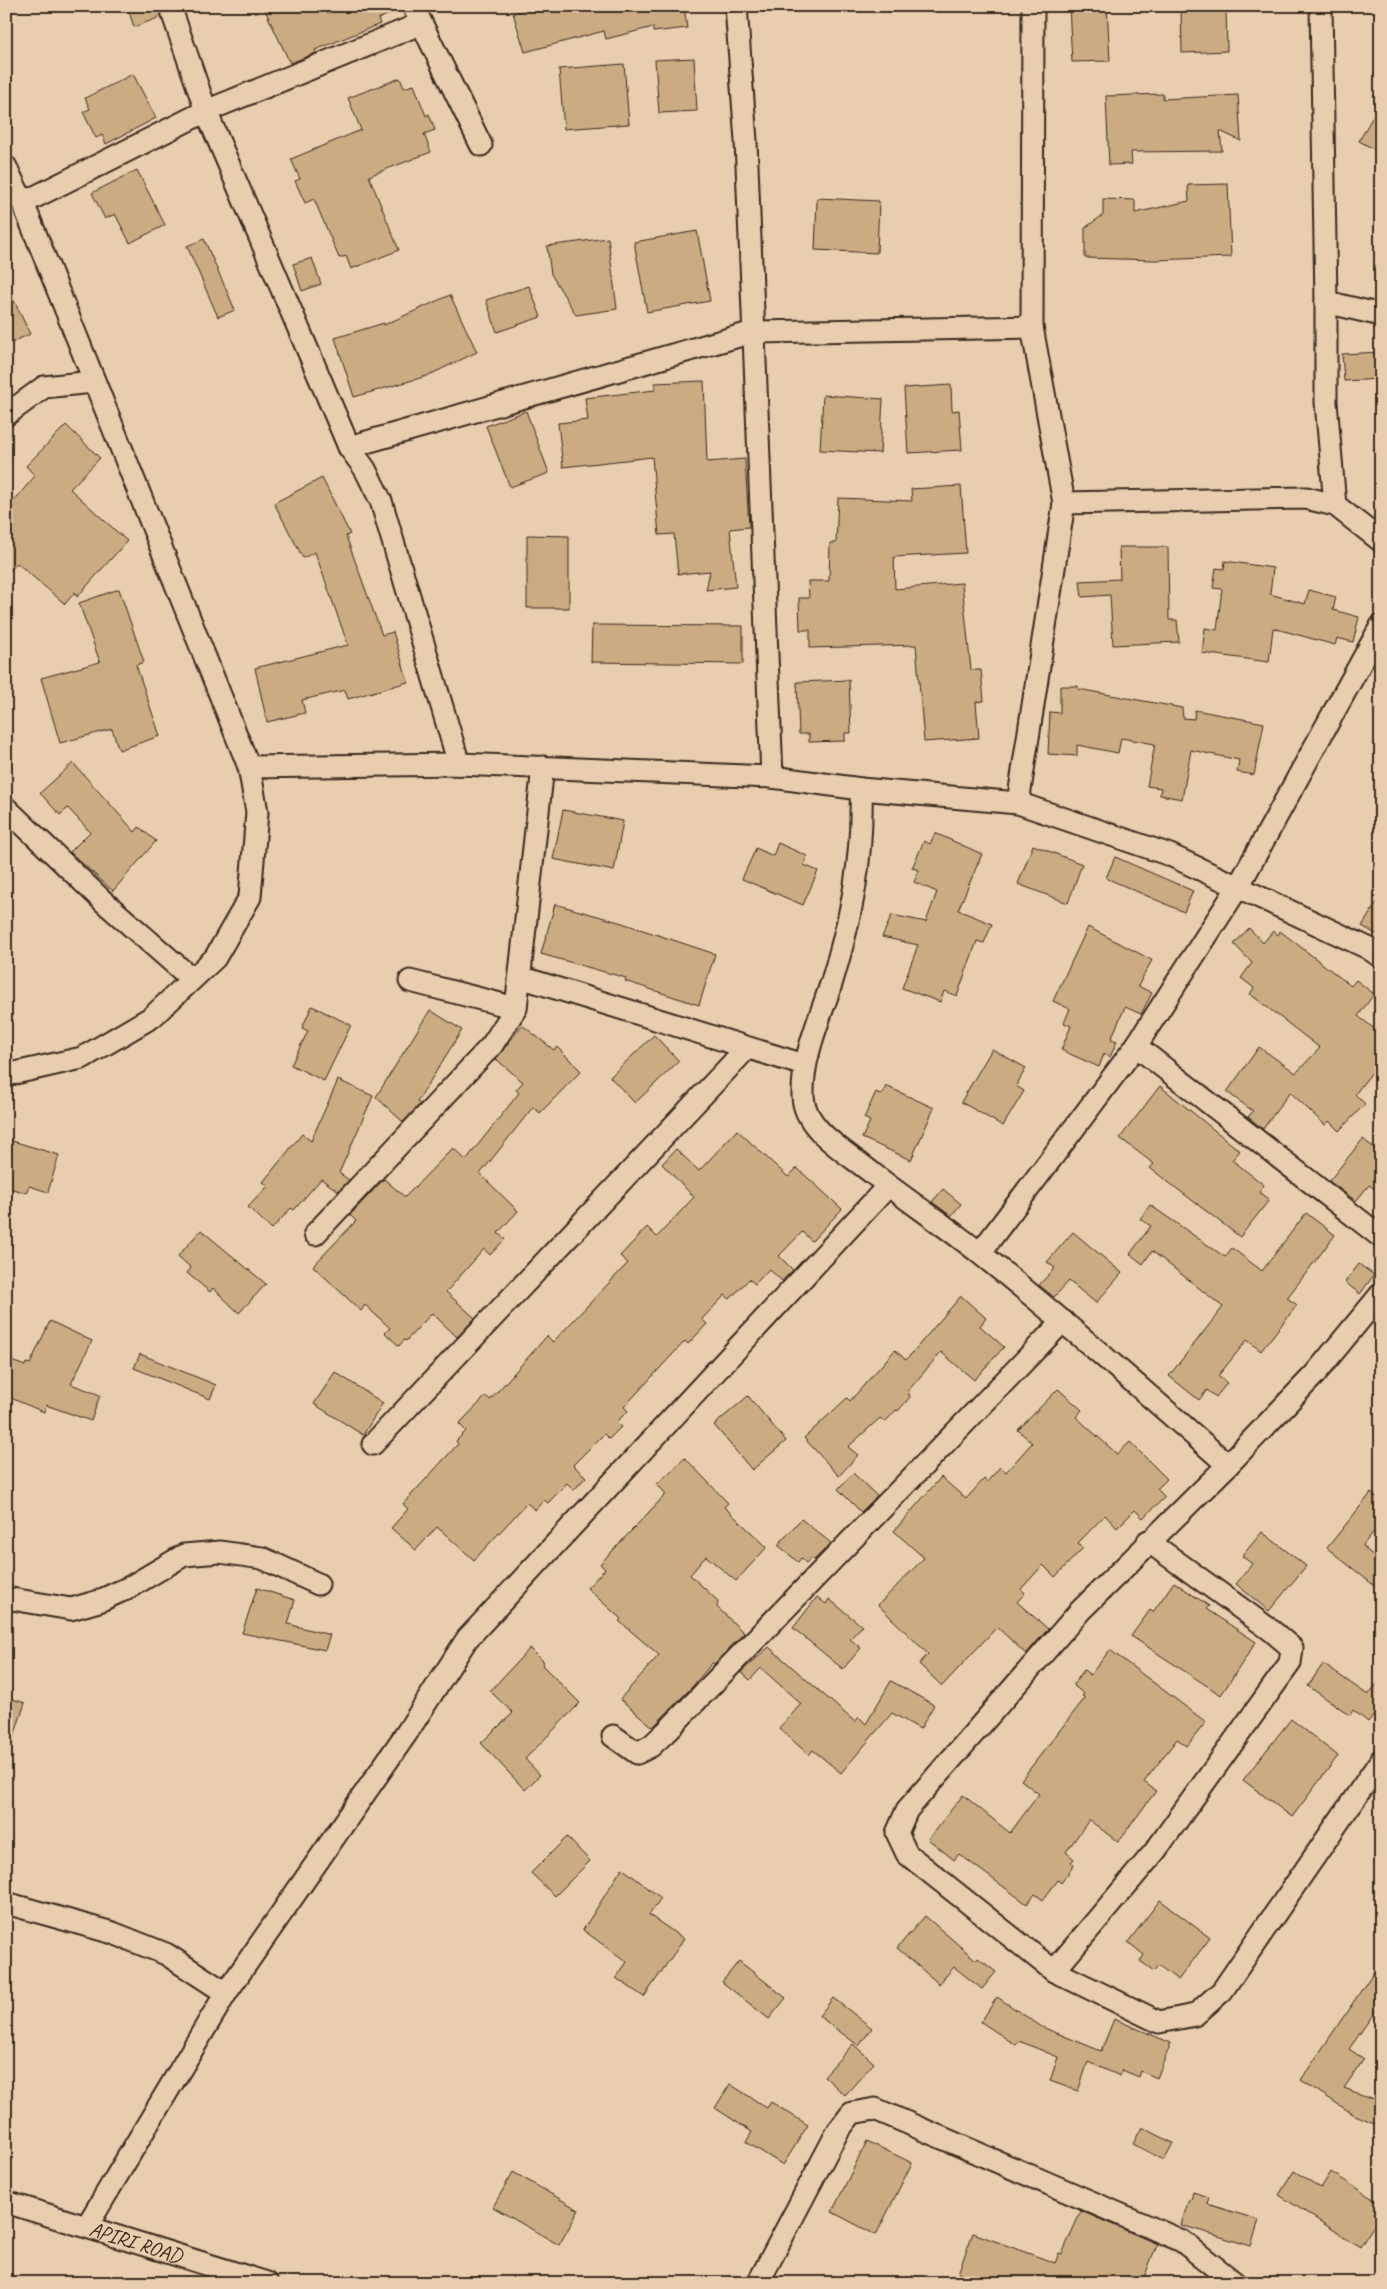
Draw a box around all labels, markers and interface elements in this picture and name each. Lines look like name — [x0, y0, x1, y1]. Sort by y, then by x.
street label: APIRI ROAD — [86, 2216, 187, 2269]

